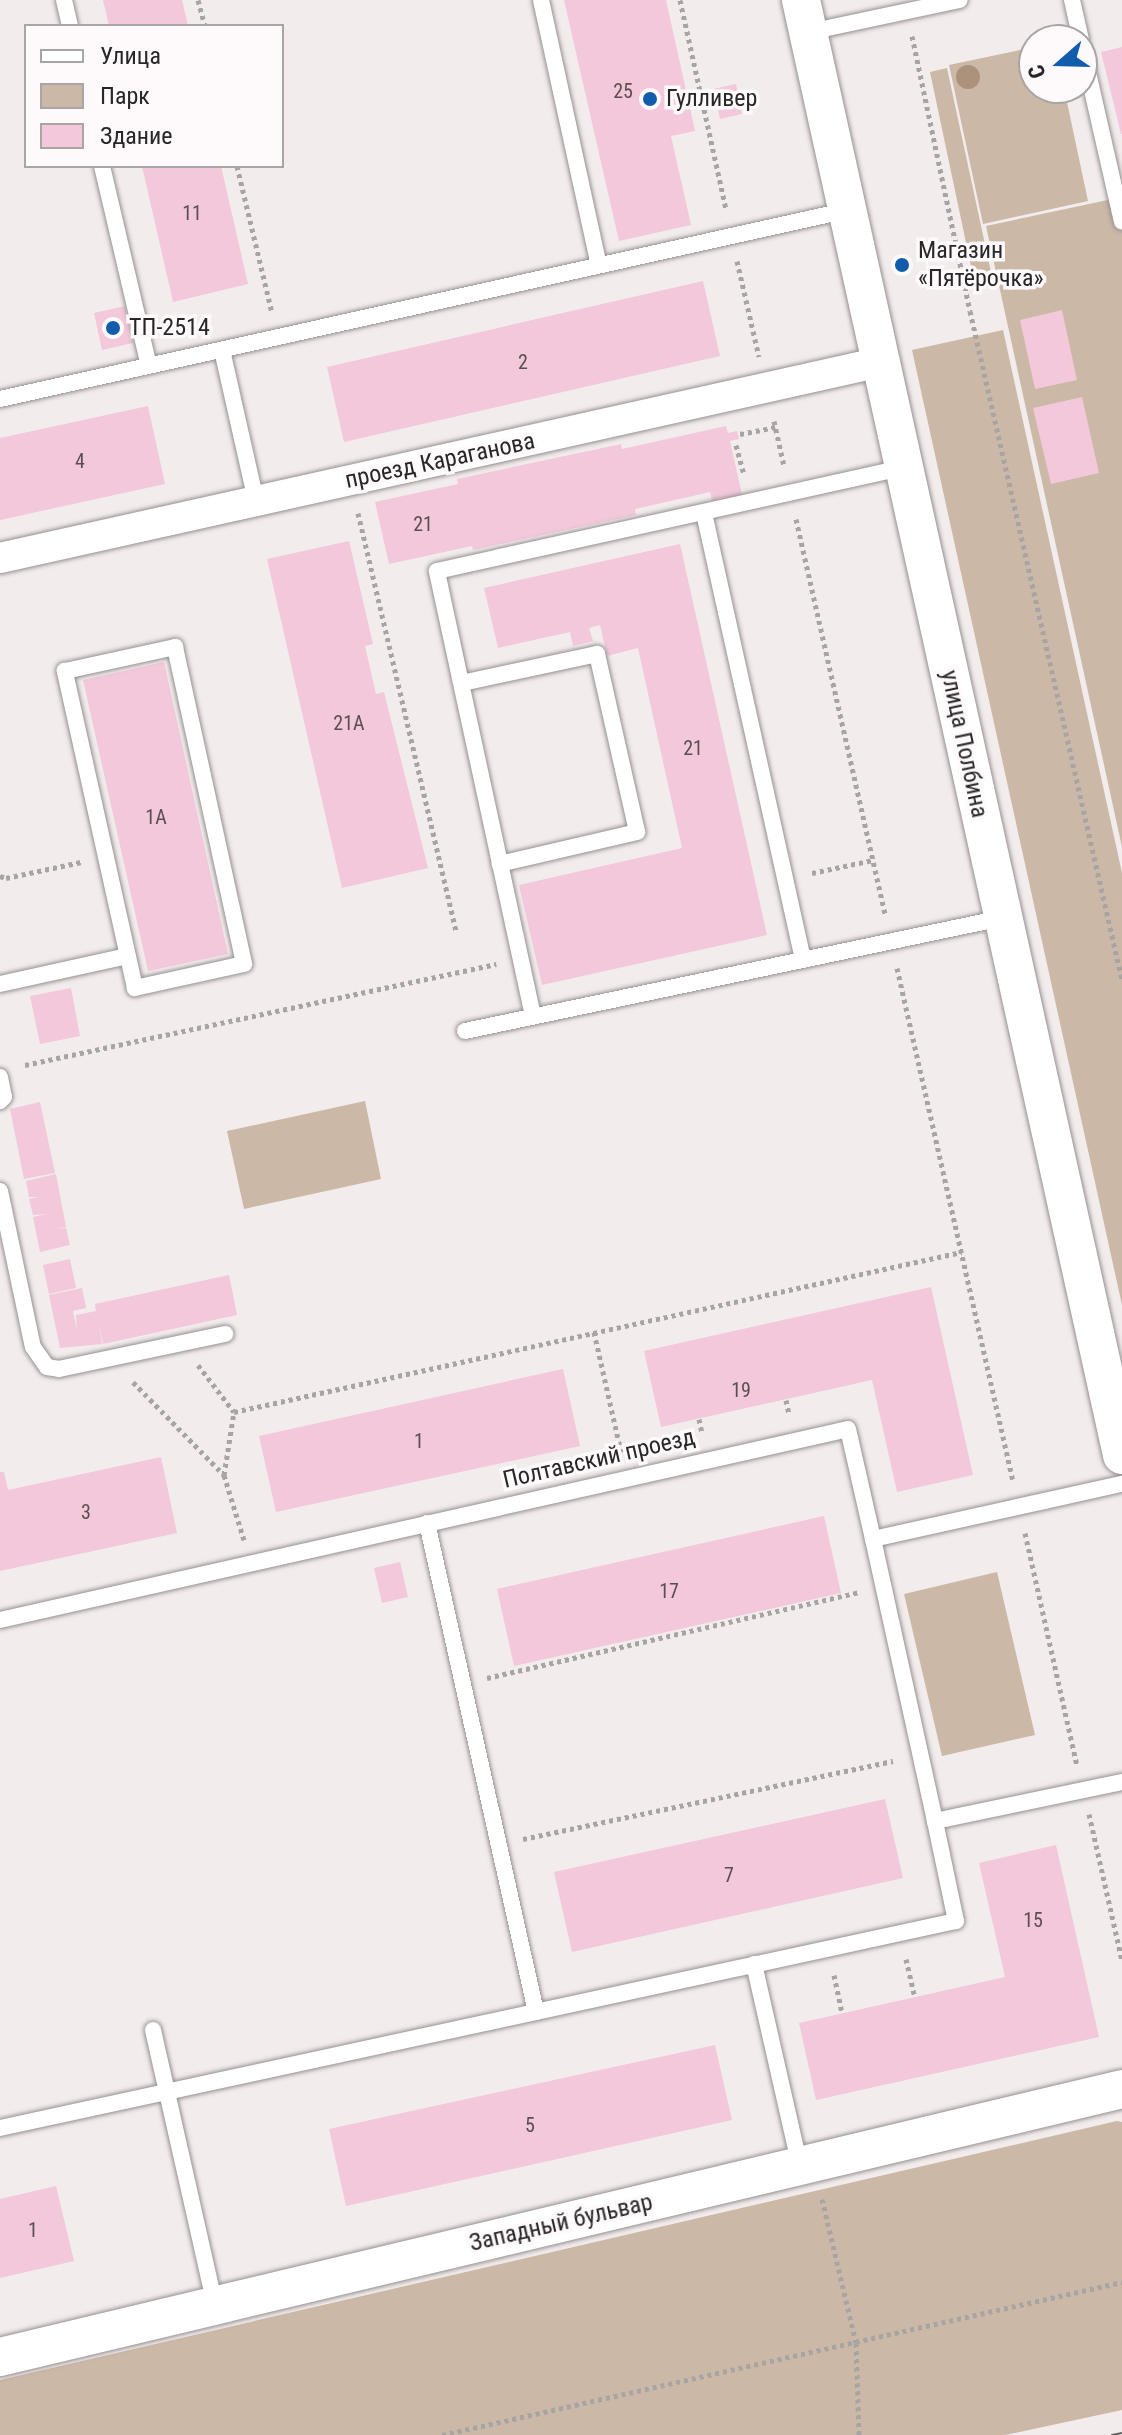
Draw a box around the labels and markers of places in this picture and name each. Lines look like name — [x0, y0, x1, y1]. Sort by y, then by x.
place label: Гулливер — [666, 85, 757, 113]
marker: Гулливер — [641, 90, 659, 108]
place label: Магазин «Пятёрочка» — [918, 237, 1043, 293]
marker: Магазин «Пятёрочка» — [893, 256, 911, 274]
place label: ТП-2514 — [129, 314, 210, 342]
marker: ТП-2514 — [104, 319, 122, 337]

